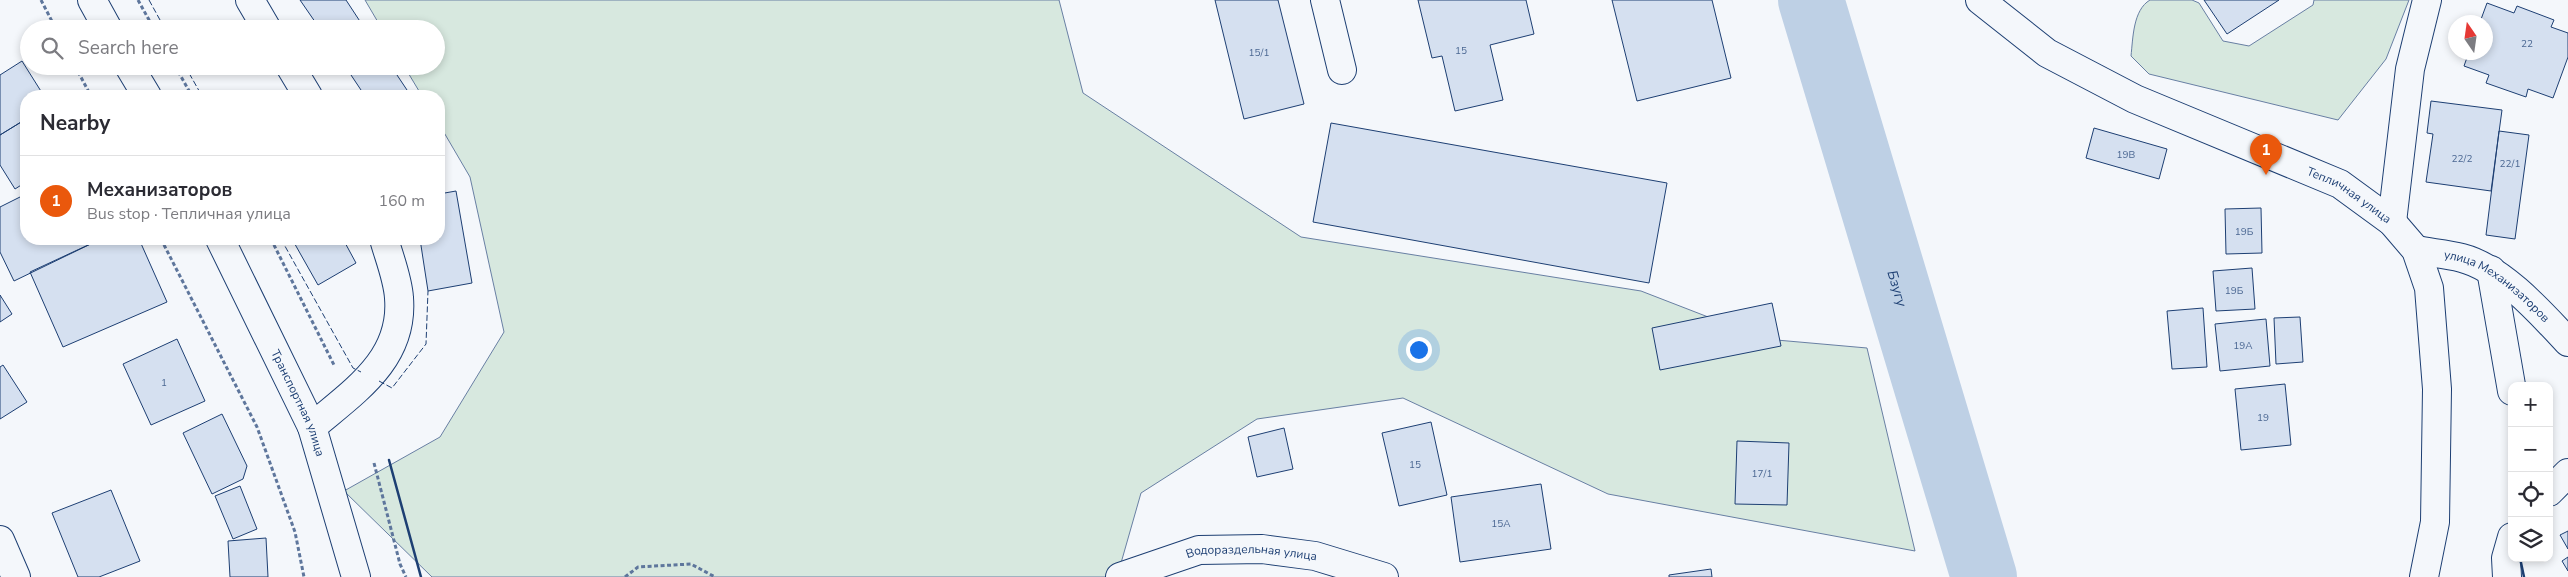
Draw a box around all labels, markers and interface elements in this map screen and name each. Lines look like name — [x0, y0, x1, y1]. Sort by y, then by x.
north arrow — [2448, 15, 2493, 60]
search box — [20, 20, 445, 75]
icon: search — [38, 34, 66, 62]
text: Search here — [78, 35, 179, 61]
house number: 22 — [2521, 37, 2533, 51]
house number: 15 — [1455, 44, 1467, 58]
house number: 15/1 — [1249, 46, 1269, 60]
text: Nearby — [40, 109, 110, 137]
pin: 1 — [2250, 134, 2282, 175]
house number: 19В — [2117, 148, 2136, 162]
house number: 22/2 — [2452, 152, 2472, 166]
house number: 22/1 — [2500, 157, 2520, 171]
street label: Тепличная улица — [2304, 163, 2395, 227]
text: Механизаторов — [87, 177, 232, 203]
text: 1 — [51, 190, 61, 212]
text: 160 m — [378, 190, 425, 212]
text: Bus stop · Тепличная улица — [87, 203, 291, 225]
house number: 19Б — [2235, 225, 2254, 239]
street label: улица Механизаторов — [2443, 246, 2554, 326]
water label: Бзугу — [1883, 268, 1912, 310]
house number: 19Б — [2225, 284, 2244, 298]
your location — [1406, 337, 1432, 363]
house number: 19А — [2233, 339, 2253, 353]
street label: Транспортная улица — [267, 347, 328, 458]
house number: 1 — [161, 376, 167, 390]
map controls — [2508, 382, 2553, 562]
button: + — [2508, 382, 2553, 427]
house number: 19 — [2257, 411, 2269, 425]
button: − — [2508, 427, 2553, 472]
house number: 15 — [1409, 458, 1421, 472]
house number: 17/1 — [1752, 467, 1772, 481]
button: locate — [2508, 472, 2553, 517]
house number: 15А — [1491, 517, 1511, 531]
button: layers — [2508, 517, 2553, 562]
street label: Водораздельная улица — [1184, 541, 1318, 564]

